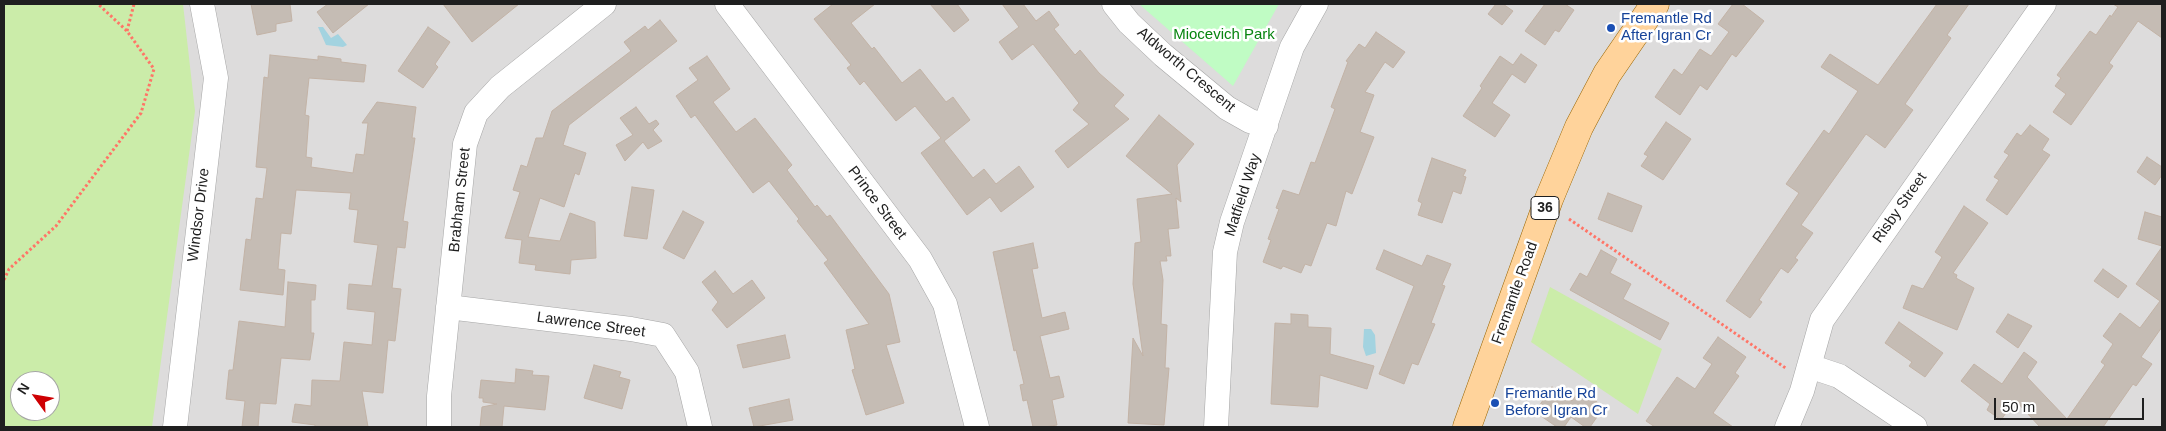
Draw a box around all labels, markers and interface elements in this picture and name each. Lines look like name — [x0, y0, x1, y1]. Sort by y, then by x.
place label: Fremantle Rd After Igran Cr — [1621, 10, 1712, 45]
marker: Fremantle Rd After Igran Cr — [1605, 22, 1617, 34]
street label: Aldworth Crescent — [1133, 24, 1239, 116]
park label: Miocevich Park — [1173, 26, 1275, 44]
street label: Brabham Street — [446, 147, 474, 253]
street label: Matfield Way — [1221, 151, 1265, 239]
street label: Prince Street — [844, 163, 910, 243]
street label: Windsor Drive — [184, 167, 214, 263]
street label: Risby Street — [1869, 169, 1931, 247]
road number: 36 — [1531, 197, 1559, 220]
street label: Fremantle Road — [1488, 239, 1542, 347]
street label: Lawrence Street — [536, 308, 646, 342]
north arrow — [10, 371, 60, 421]
text: N — [14, 380, 33, 397]
place label: Fremantle Rd Before Igran Cr — [1505, 385, 1608, 420]
scale bar — [1996, 388, 2146, 420]
marker: Fremantle Rd Before Igran Cr — [1489, 397, 1501, 409]
text: 50 m — [2002, 398, 2035, 415]

